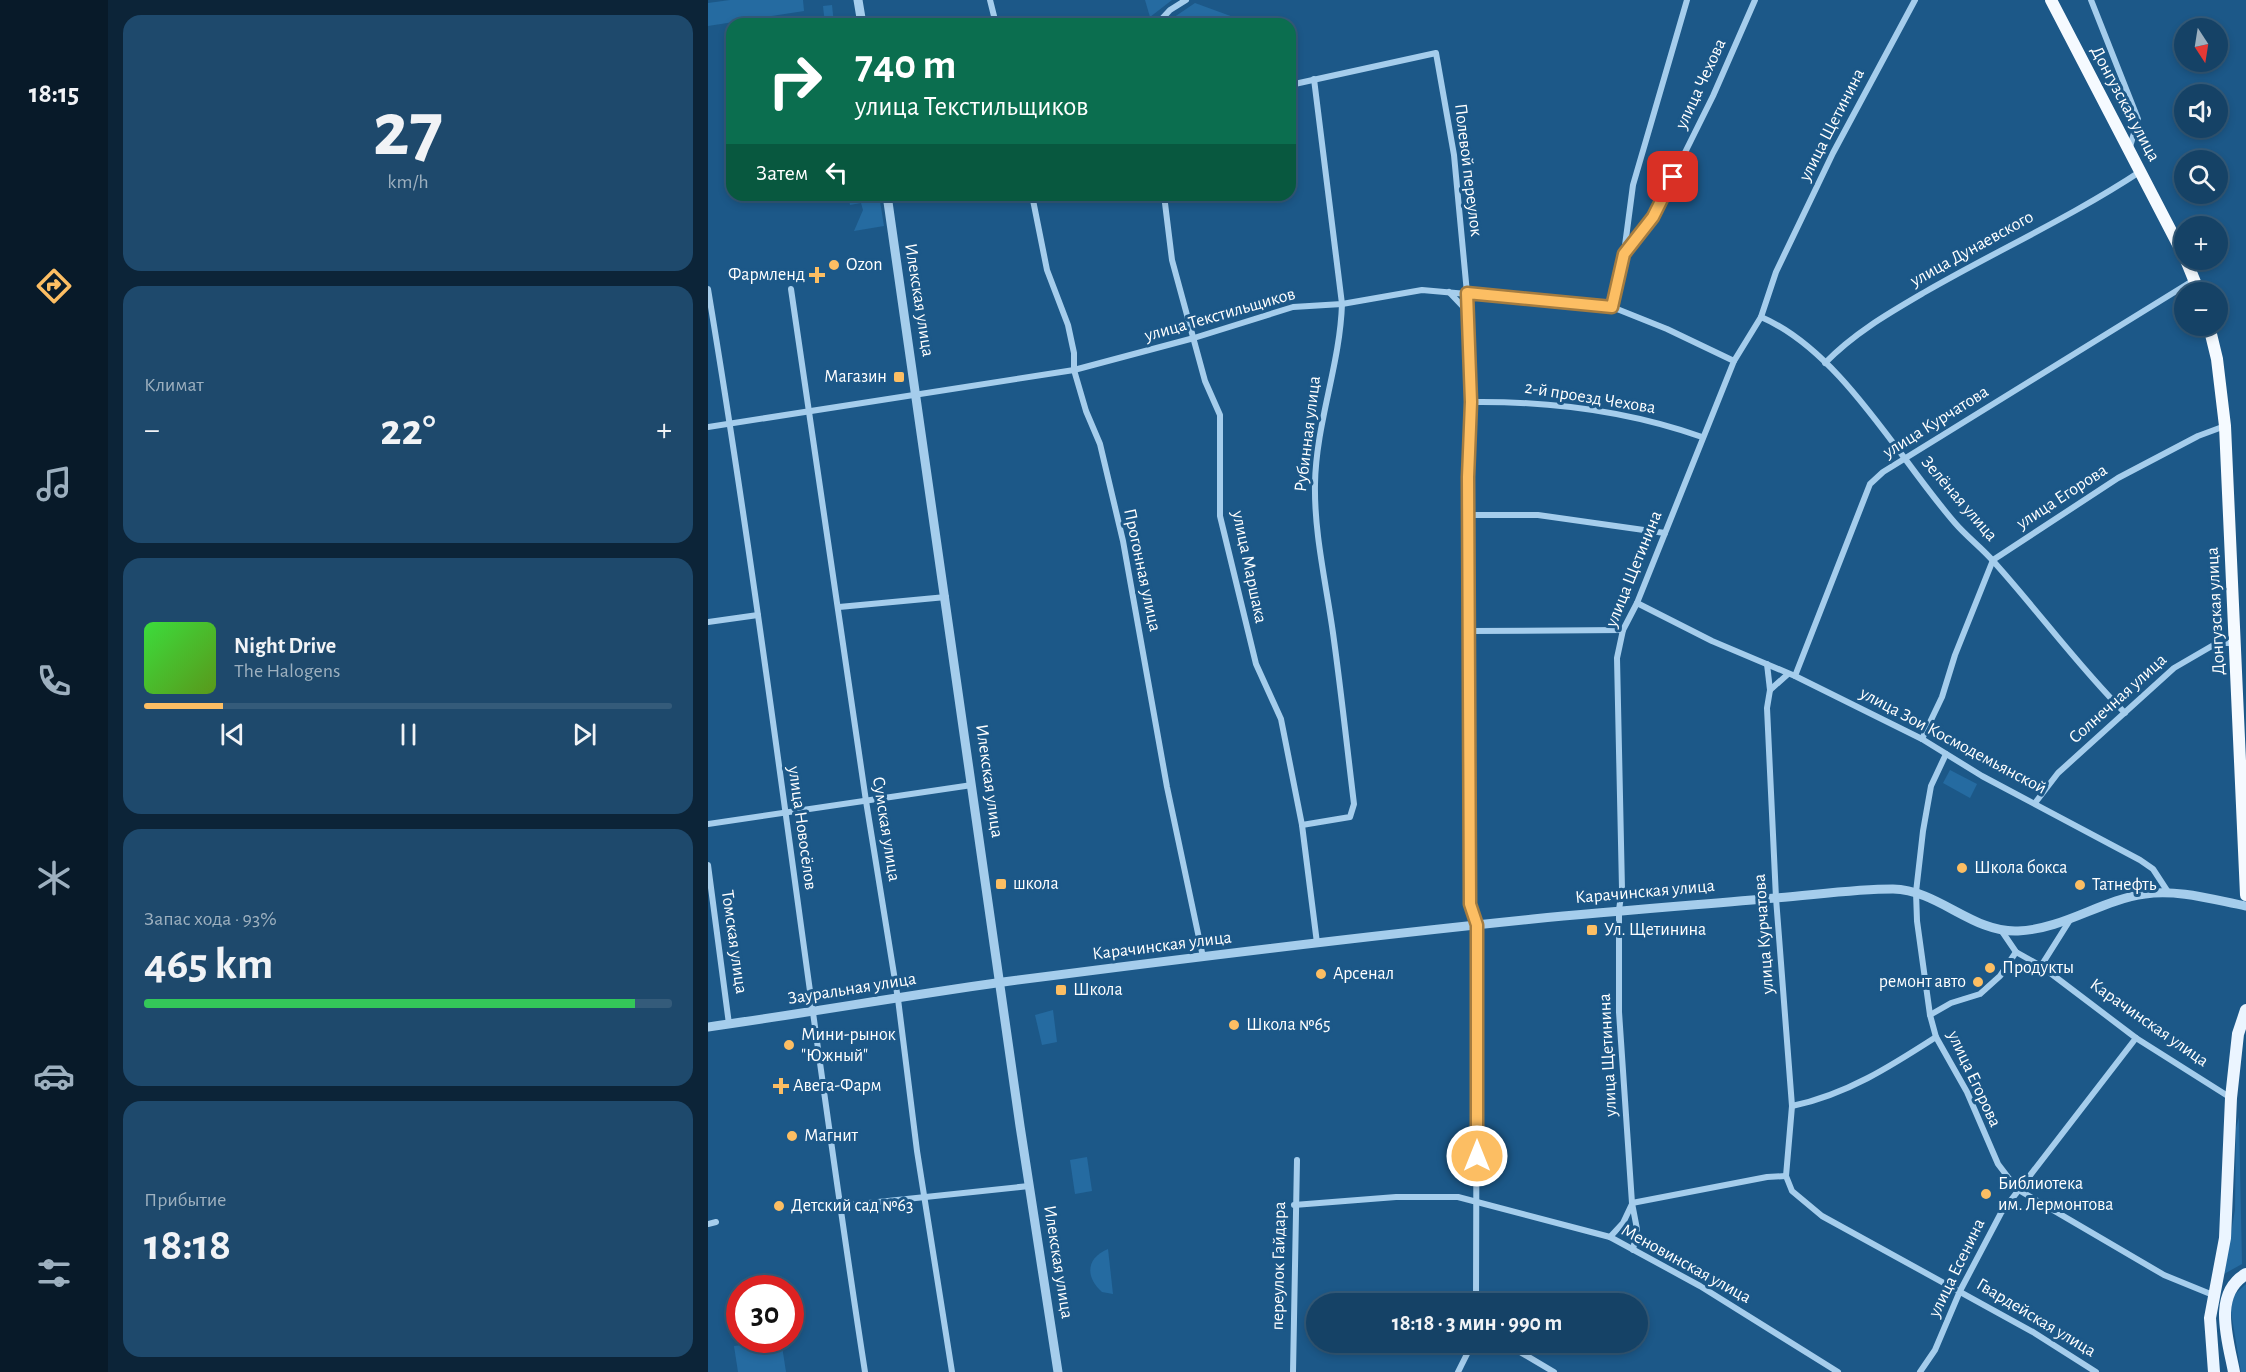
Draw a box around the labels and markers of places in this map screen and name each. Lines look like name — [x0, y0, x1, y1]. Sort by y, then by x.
pin — [1647, 151, 1698, 202]
place label: Ozon — [846, 256, 883, 274]
marker: Ozon — [827, 258, 841, 272]
place label: Фармленд — [728, 266, 805, 284]
marker: Фармленд — [810, 268, 824, 282]
place label: Магазин — [824, 368, 887, 386]
marker: Магазин — [892, 370, 906, 384]
place label: Школа бокса — [1974, 858, 2068, 877]
marker: Школа бокса — [1955, 861, 1969, 875]
place label: школа — [1013, 875, 1059, 893]
place label: Татнефть — [2092, 876, 2157, 894]
marker: школа — [994, 877, 1008, 891]
marker: Татнефть — [2073, 878, 2087, 892]
place label: Ул. Щетинина — [1604, 921, 1706, 939]
marker: Ул. Щетинина — [1585, 923, 1599, 937]
place label: Продукты — [2002, 959, 2074, 977]
marker: Продукты — [1983, 961, 1997, 975]
place label: Арсенал — [1333, 965, 1394, 983]
marker: Арсенал — [1314, 967, 1328, 981]
place label: ремонт авто — [1879, 973, 1966, 991]
marker: ремонт авто — [1971, 975, 1985, 989]
place label: Школа — [1073, 981, 1123, 999]
marker: Школа — [1054, 983, 1068, 997]
place label: Школа №65 — [1246, 1016, 1330, 1034]
marker: Школа №65 — [1227, 1018, 1241, 1032]
place label: Мини-рынок "Южный" — [801, 1026, 896, 1065]
marker: Мини-рынок "Южный" — [782, 1038, 796, 1052]
place label: Авега-Фарм — [793, 1077, 882, 1095]
marker: Авега-Фарм — [774, 1079, 788, 1093]
place label: Магнит — [804, 1127, 859, 1145]
marker: Магнит — [785, 1129, 799, 1143]
place label: Библиотека им. Лермонтова — [1998, 1174, 2114, 1214]
marker: Библиотека им. Лермонтова — [1979, 1187, 1993, 1201]
place label: Детский сад №63 — [791, 1197, 913, 1215]
marker: Детский сад №63 — [772, 1199, 786, 1213]

